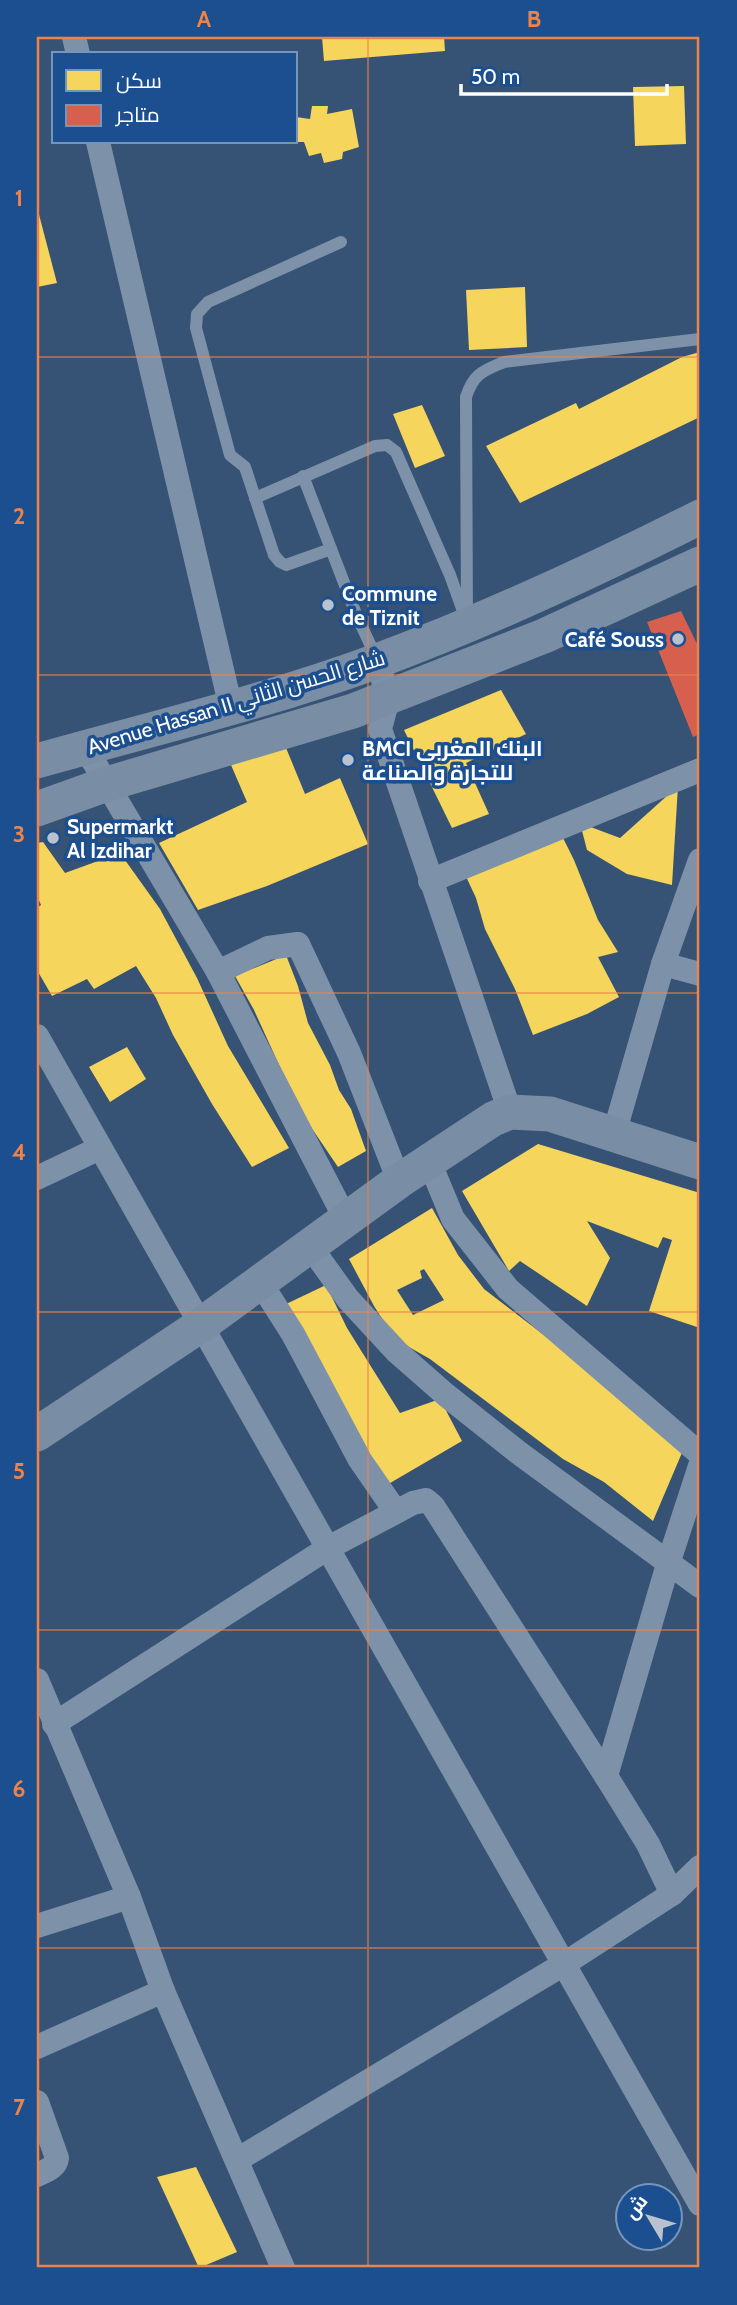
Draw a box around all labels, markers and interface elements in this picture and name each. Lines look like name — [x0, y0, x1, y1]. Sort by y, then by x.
text: A — [197, 5, 212, 33]
text: B — [527, 5, 541, 33]
legend — [52, 52, 298, 144]
scale bar — [461, 52, 667, 96]
text: 50 m — [471, 64, 520, 89]
text: سكن — [116, 68, 162, 94]
text: متاجر — [115, 102, 160, 127]
text: 1 — [15, 184, 23, 212]
text: 2 — [13, 502, 25, 530]
place label: Commune de Tiznit — [342, 581, 437, 630]
marker: Commune de Tiznit — [320, 597, 336, 613]
place label: Café Souss — [565, 627, 664, 652]
marker: Café Souss — [670, 631, 686, 647]
street label: Avenue Hassan II شارع الحسن الثاني — [84, 645, 389, 763]
place label: BMCI البنك المغربي للتجارة والصناعة — [362, 736, 543, 786]
marker: BMCI البنك المغربي للتجارة والصناعة — [340, 752, 356, 768]
place label: Supermarkt Al Izdihar — [67, 814, 173, 863]
text: 3 — [13, 820, 25, 848]
marker: Supermarkt Al Izdihar — [45, 830, 61, 846]
text: 4 — [12, 1138, 26, 1166]
text: 5 — [13, 1457, 25, 1485]
text: 6 — [13, 1775, 25, 1803]
text: 7 — [13, 2093, 25, 2121]
north arrow — [614, 2182, 684, 2252]
text: ش — [619, 2190, 653, 2224]

